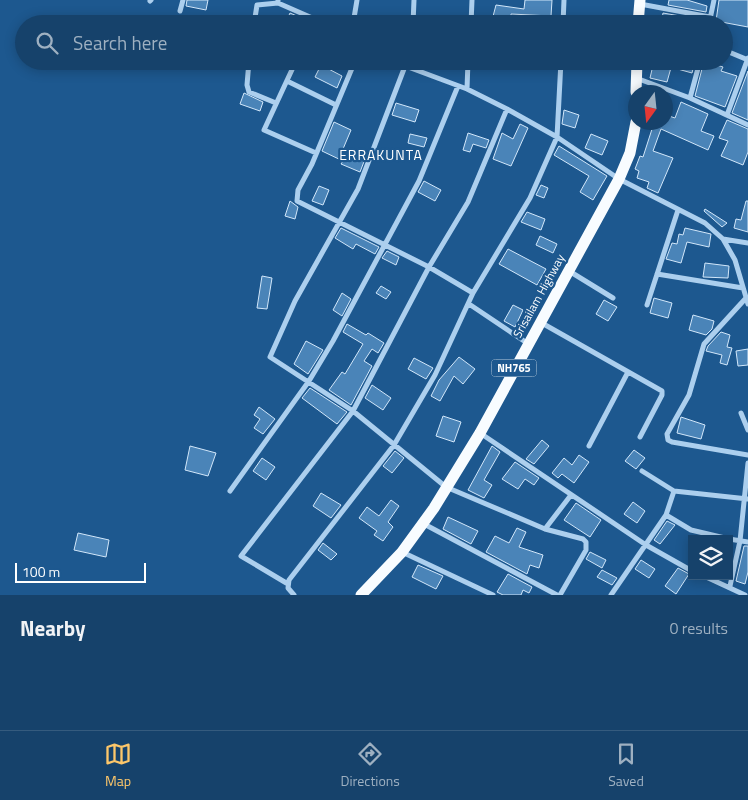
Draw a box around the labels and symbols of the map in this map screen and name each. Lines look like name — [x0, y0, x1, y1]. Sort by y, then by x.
north arrow — [628, 85, 673, 130]
district label: ERRAKUNTA — [339, 144, 423, 165]
street label: Srisailam Highway — [508, 250, 570, 341]
road number: NH765 — [492, 359, 536, 376]
scale bar — [15, 560, 146, 583]

